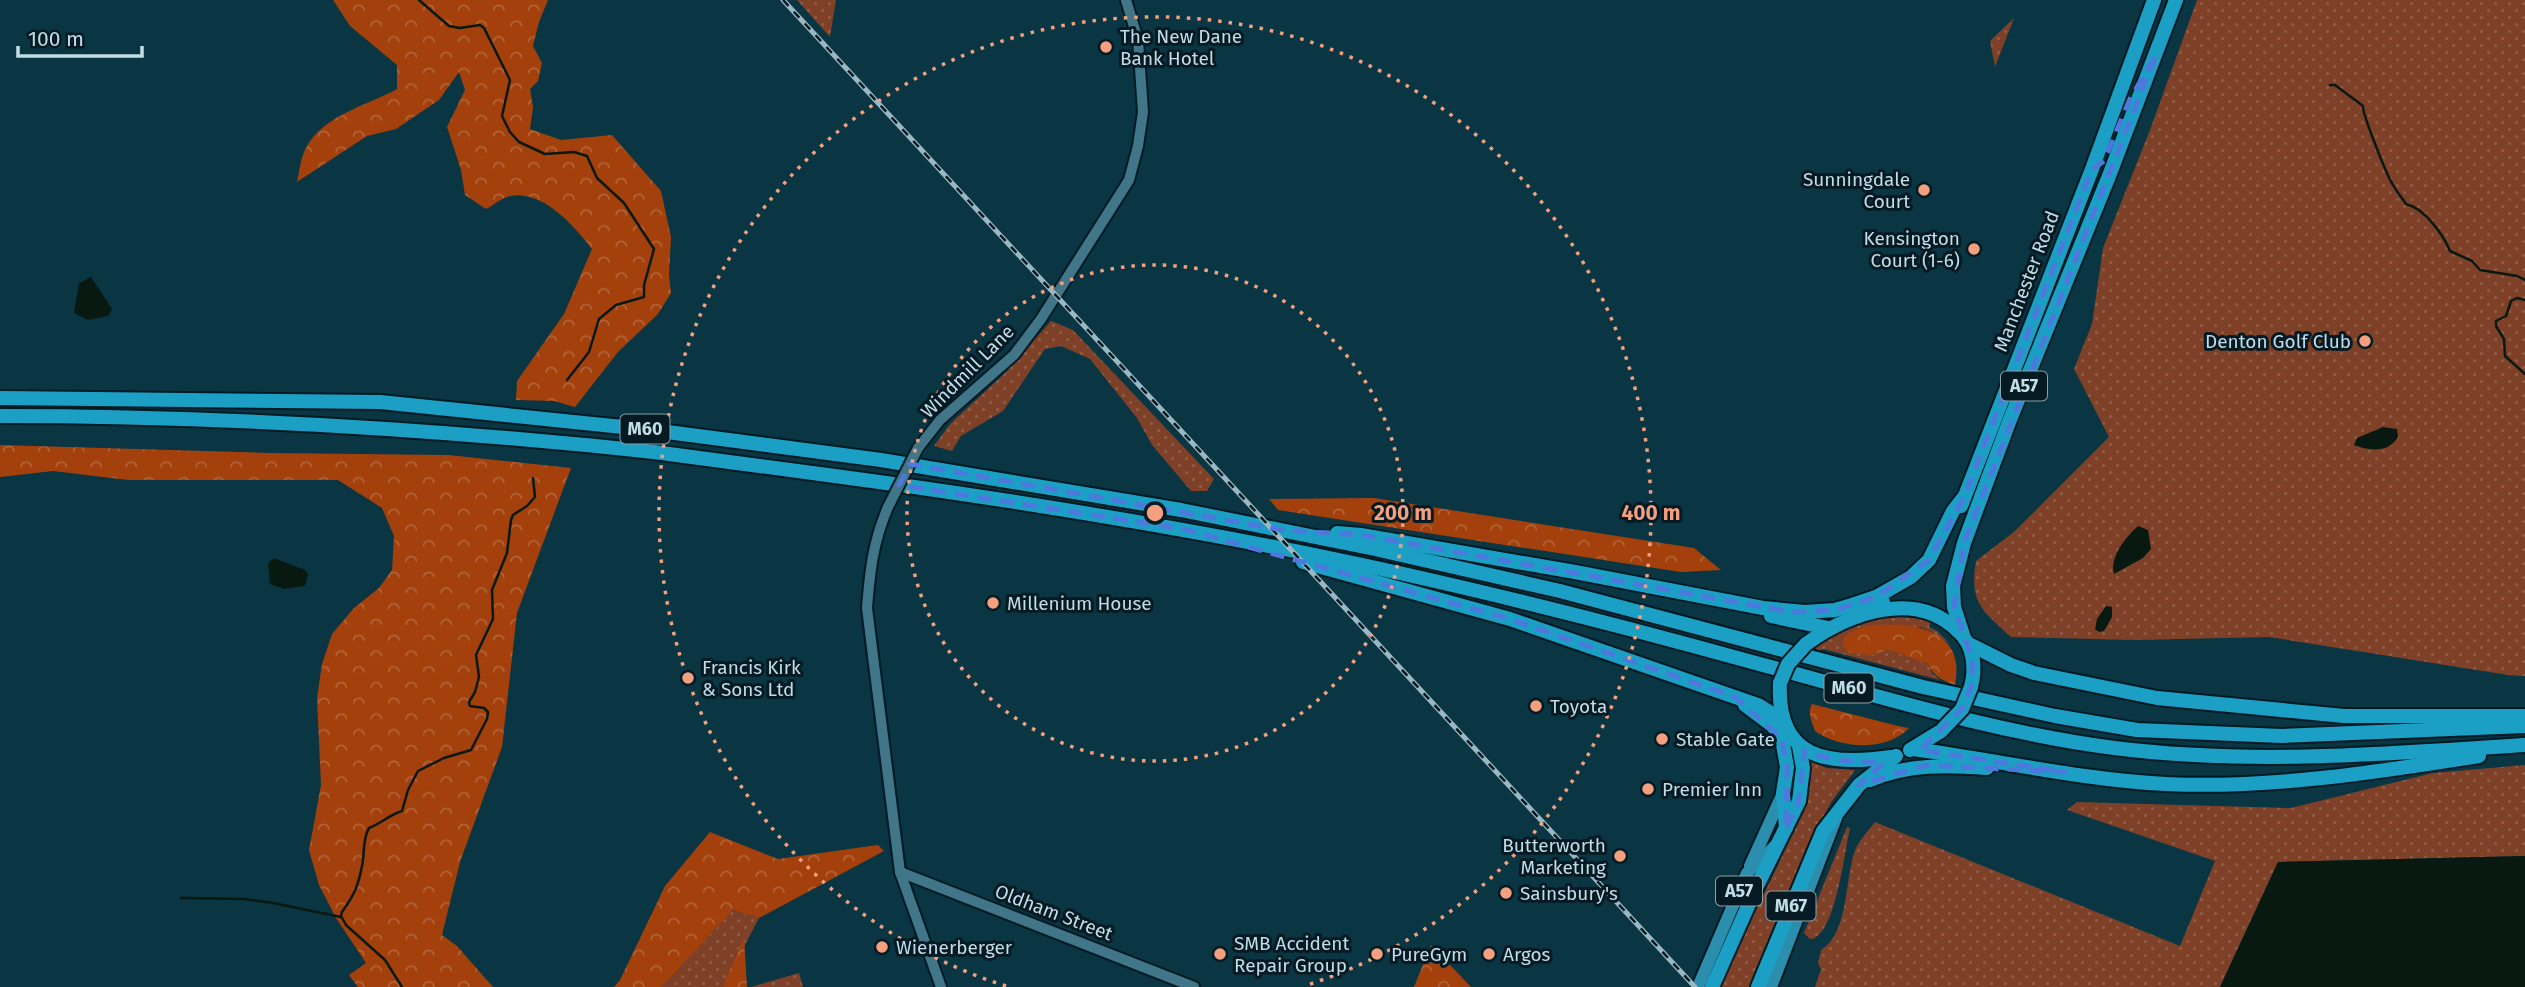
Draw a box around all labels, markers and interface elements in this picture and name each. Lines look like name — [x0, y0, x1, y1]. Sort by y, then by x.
scale bar — [18, 14, 142, 58]
place label: The New Dane Bank Hotel — [1120, 25, 1242, 70]
text: 100 m — [28, 26, 84, 52]
marker: The New Dane Bank Hotel — [1098, 39, 1114, 55]
place label: Sunningdale Court — [1803, 168, 1910, 213]
marker: Sunningdale Court — [1916, 182, 1932, 198]
street label: Manchester Road — [1989, 208, 2064, 355]
place label: Kensington Court (1-6) — [1864, 227, 1960, 272]
marker: Kensington Court (1-6) — [1966, 241, 1982, 257]
street label: Windmill Lane — [916, 320, 1019, 423]
place label: Denton Golf Club — [2205, 330, 2351, 353]
marker: Denton Golf Club — [2357, 333, 2373, 349]
road number: A57 — [2001, 372, 2047, 400]
road number: M60 — [620, 414, 670, 444]
text: 200 m — [1374, 500, 1432, 526]
text: 400 m — [1621, 500, 1681, 526]
centre of rings — [1143, 501, 1167, 525]
place label: Millenium House — [1007, 592, 1152, 615]
marker: Millenium House — [985, 595, 1001, 611]
place label: Francis Kirk & Sons Ltd — [702, 656, 801, 701]
marker: Francis Kirk & Sons Ltd — [680, 670, 696, 686]
road number: M60 — [1825, 674, 1874, 702]
place label: Toyota — [1550, 695, 1607, 718]
marker: Toyota — [1528, 698, 1544, 714]
place label: Stable Gate — [1676, 728, 1775, 751]
marker: Stable Gate — [1654, 731, 1670, 747]
place label: Premier Inn — [1662, 778, 1762, 801]
marker: Premier Inn — [1640, 781, 1656, 797]
place label: Butterworth Marketing — [1502, 834, 1606, 879]
marker: Butterworth Marketing — [1612, 848, 1628, 864]
road number: A57 — [1716, 876, 1762, 906]
street label: Oldham Street — [992, 879, 1116, 946]
place label: Sainsbury's — [1520, 882, 1618, 905]
marker: Sainsbury's — [1498, 885, 1514, 901]
road number: M67 — [1766, 891, 1816, 920]
place label: SMB Accident Repair Group — [1234, 932, 1349, 977]
place label: Wienerberger — [896, 936, 1013, 959]
marker: Wienerberger — [874, 939, 890, 955]
place label: PureGym — [1391, 943, 1467, 966]
place label: Argos — [1503, 943, 1551, 966]
marker: SMB Accident Repair Group — [1212, 946, 1228, 962]
marker: PureGym — [1369, 946, 1385, 962]
marker: Argos — [1481, 946, 1497, 962]

